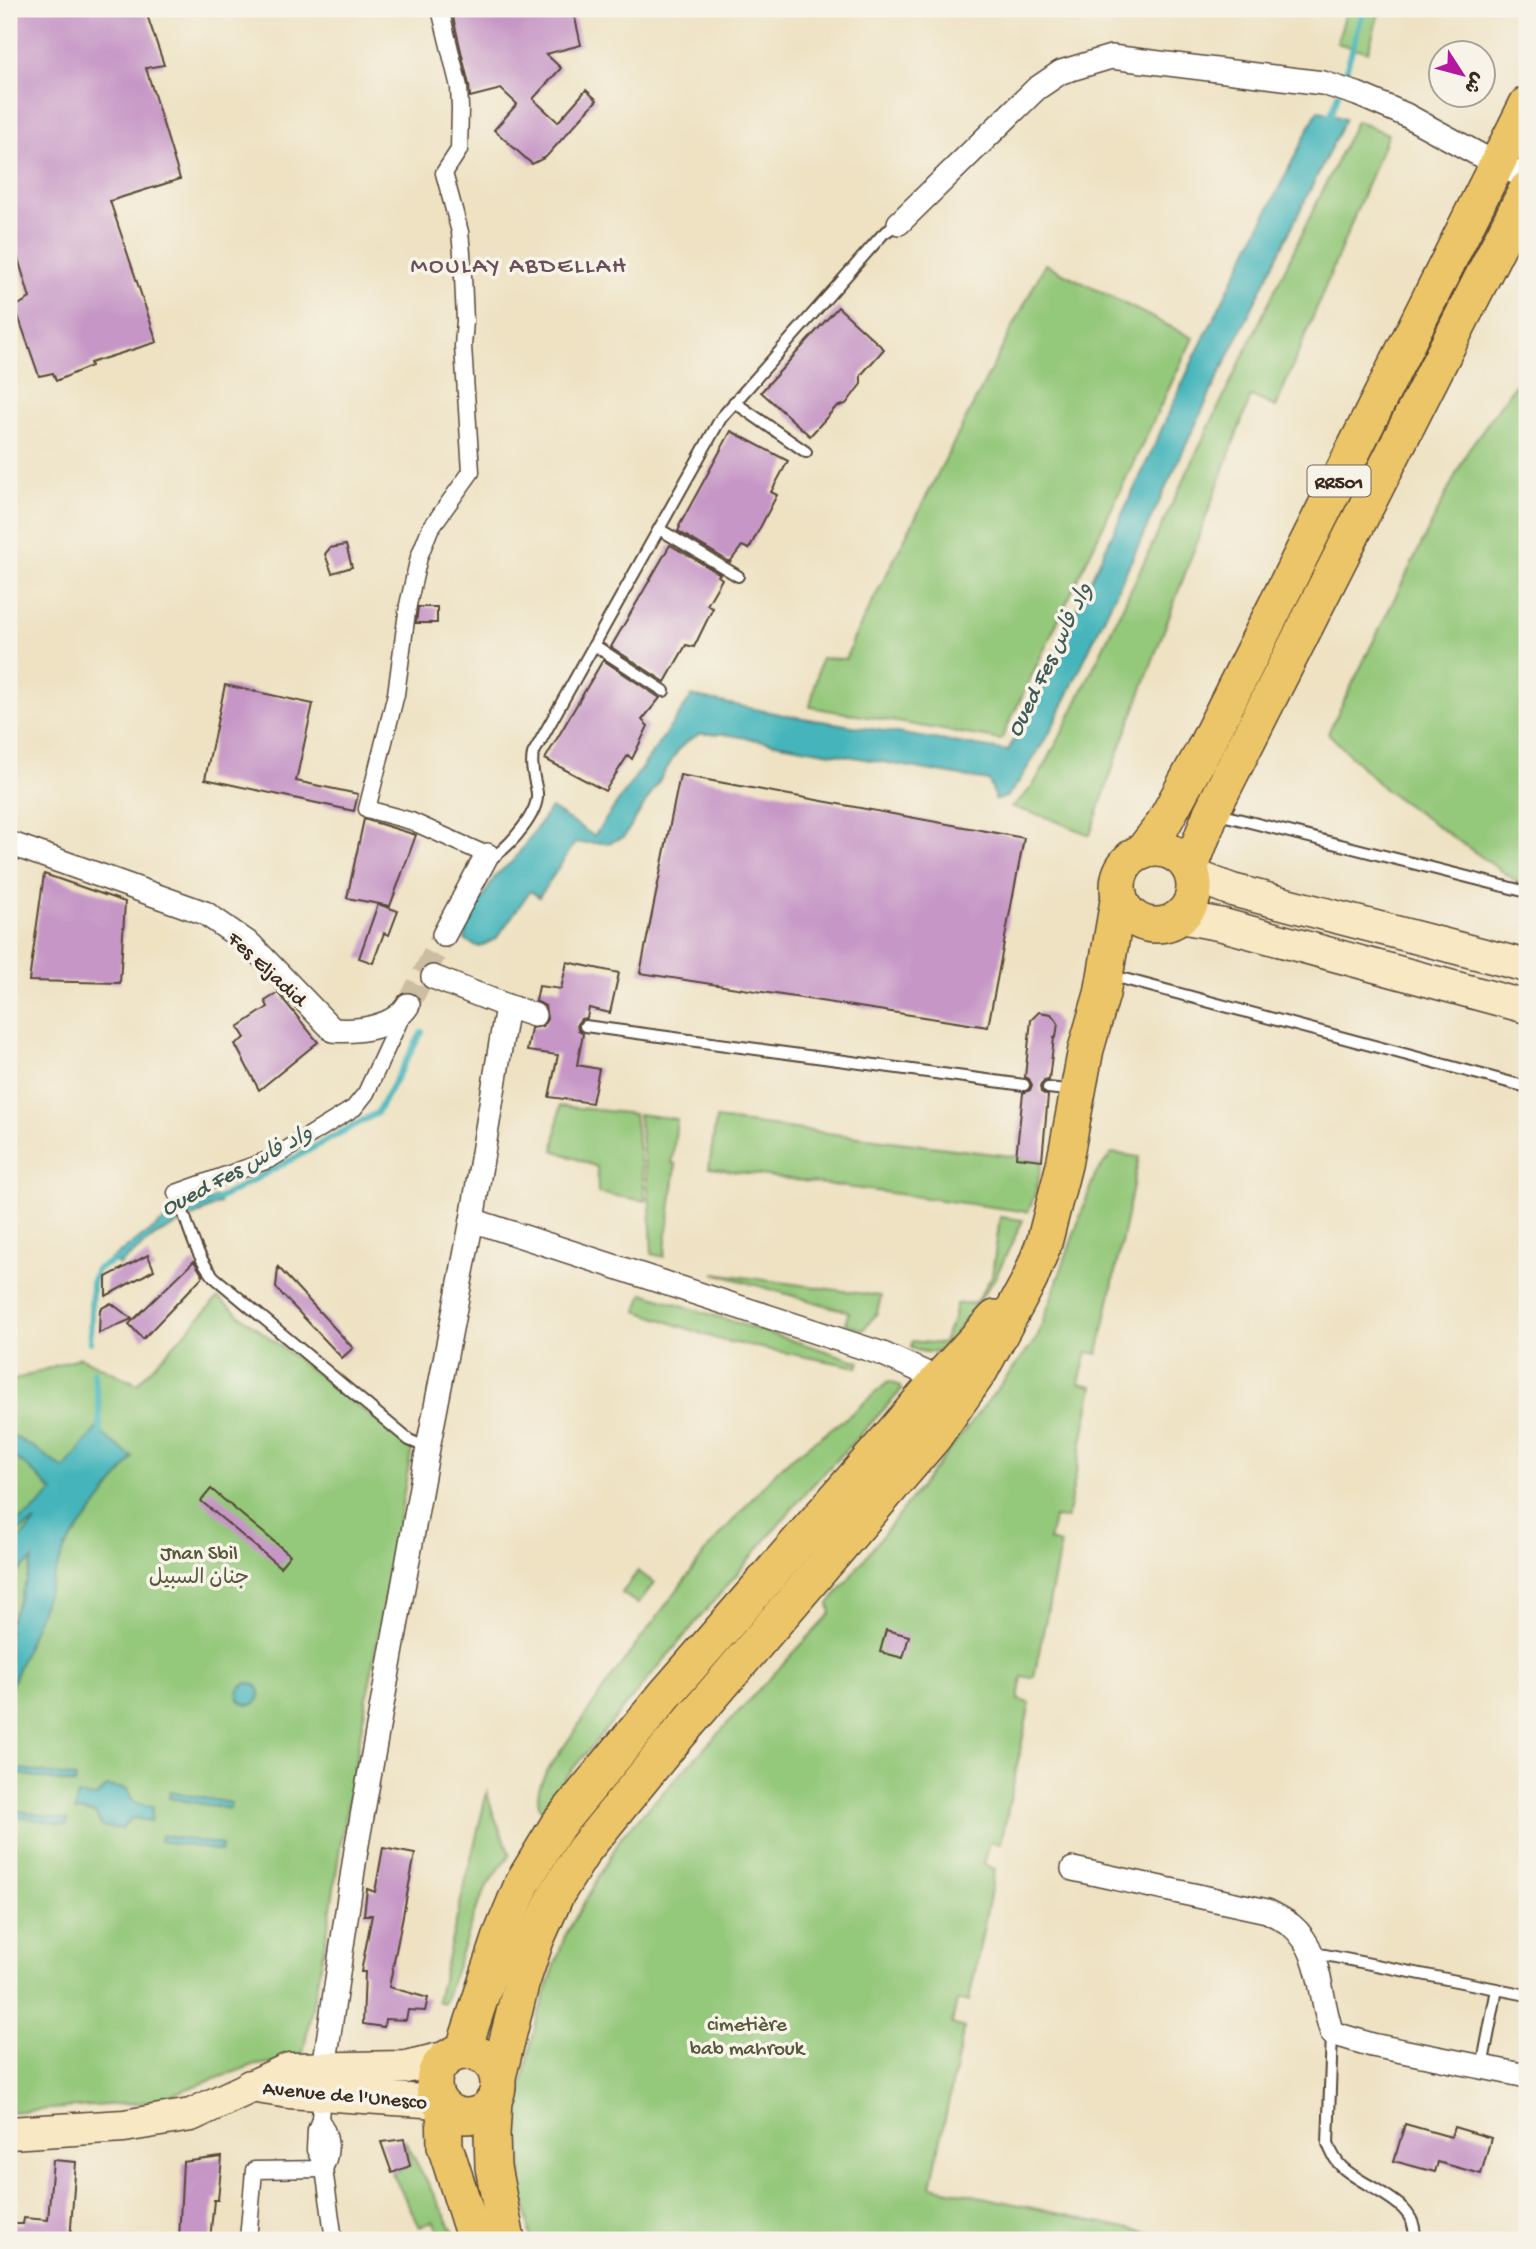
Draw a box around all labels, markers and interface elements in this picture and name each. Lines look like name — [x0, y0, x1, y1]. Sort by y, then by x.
north arrow — [1428, 38, 1498, 108]
text: ش — [1457, 67, 1488, 97]
district label: MOULAY ABDELLAH — [410, 253, 628, 282]
road number: RR501 — [1308, 466, 1370, 496]
water label: Oued Fes واد فاس — [1002, 579, 1100, 742]
street label: Fes Eljadid — [220, 927, 312, 1015]
water label: Oued Fes واد فاس — [157, 1121, 318, 1223]
park label: Jnan Sbil جنان السبيل — [149, 1543, 249, 1592]
park label: cimetière bab mahrouk — [690, 2014, 807, 2063]
street label: Avenue de l'Unesco — [261, 2078, 428, 2117]

